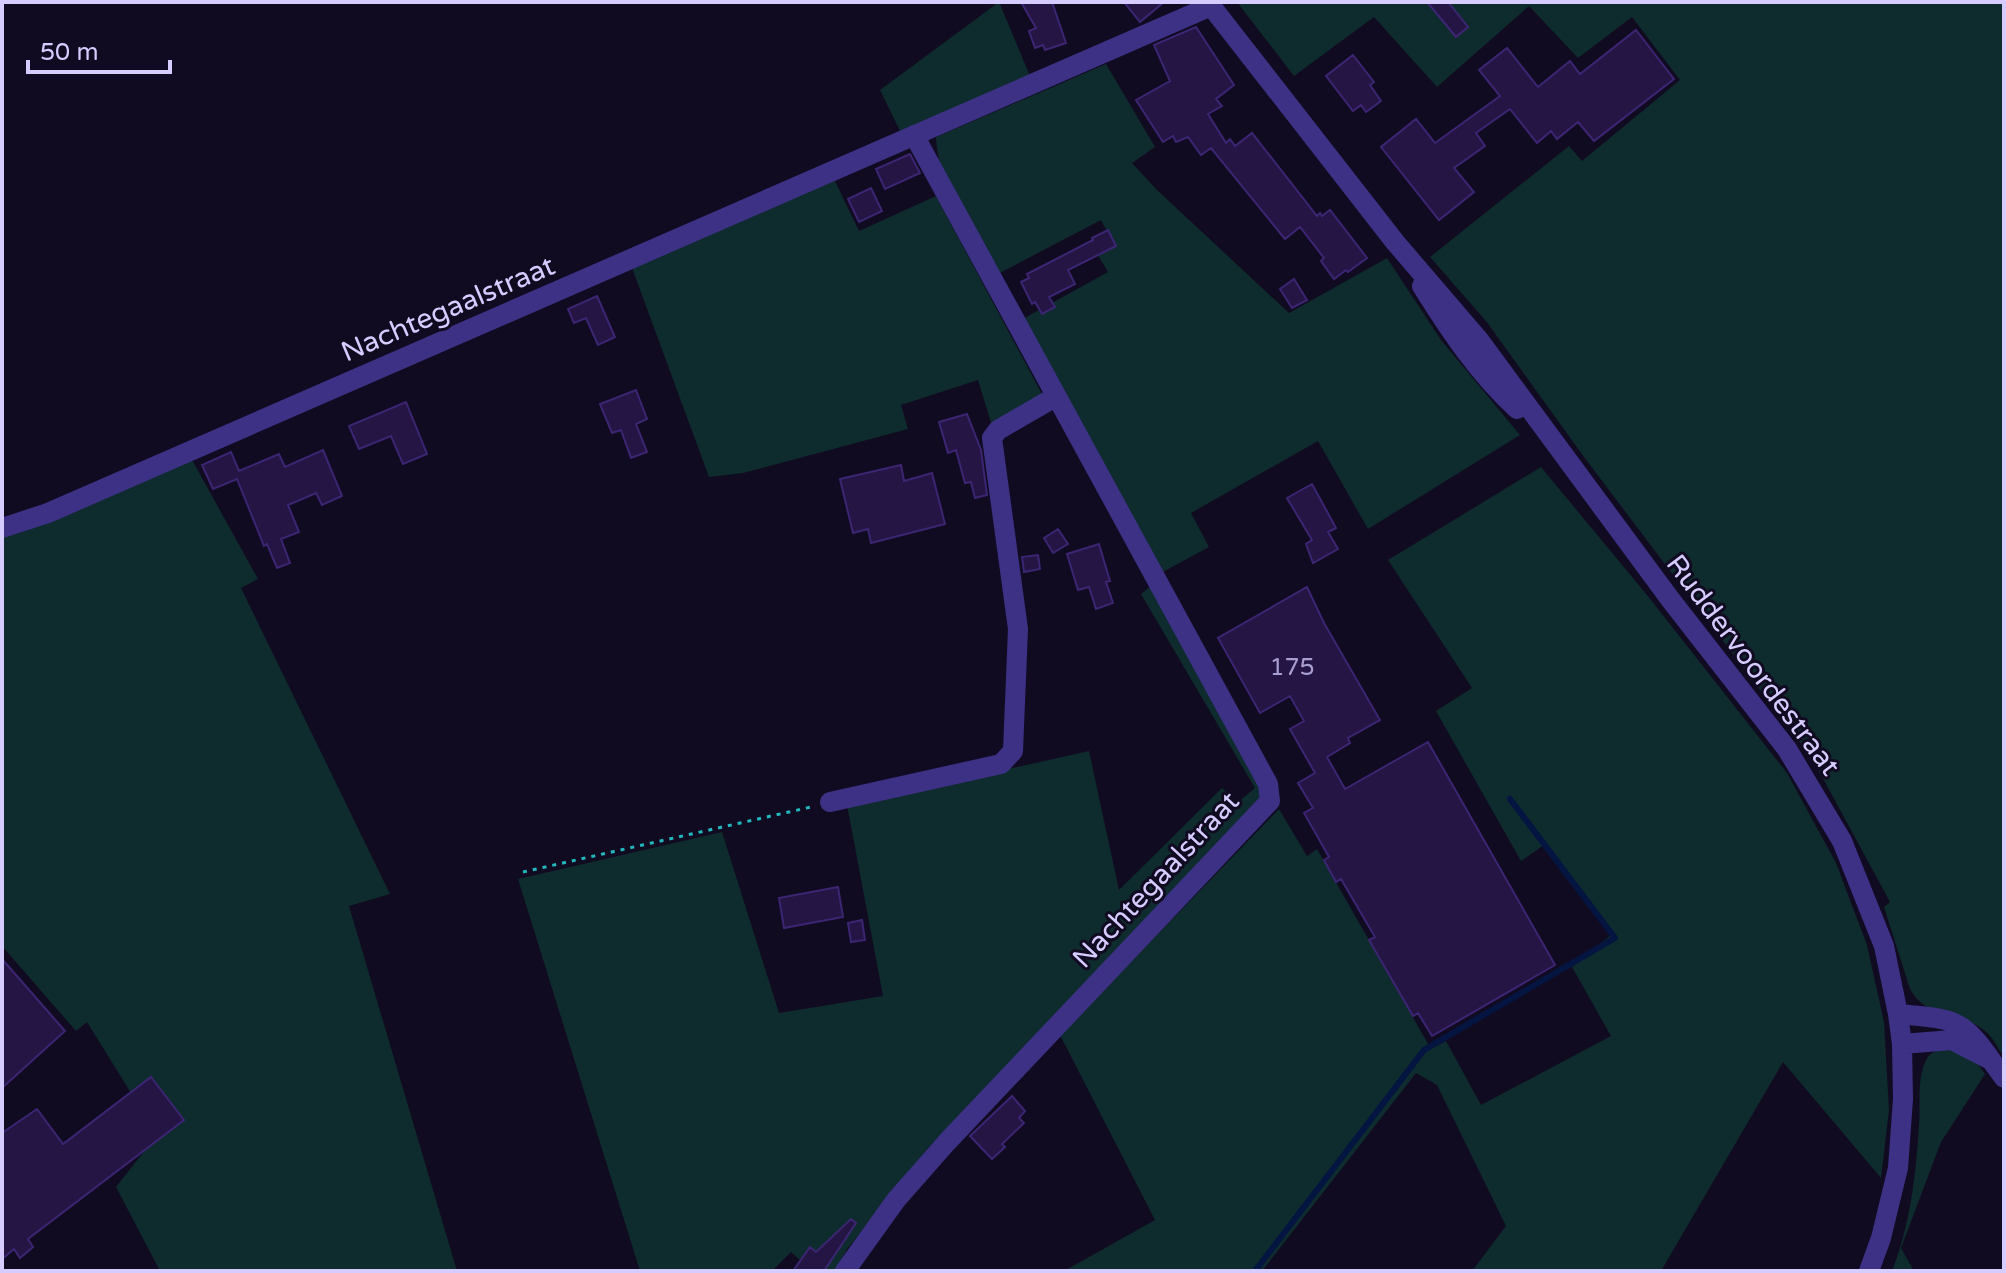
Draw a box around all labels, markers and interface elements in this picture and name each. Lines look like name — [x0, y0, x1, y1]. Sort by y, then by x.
scale bar — [28, 24, 170, 74]
text: 50 m — [40, 38, 98, 67]
street label: Nachtegaalstraat — [336, 249, 560, 369]
street label: Ruddervoordestraat — [1659, 548, 1847, 782]
house number: 175 — [1269, 653, 1315, 682]
street label: Nachtegaalstraat — [1066, 784, 1247, 975]

